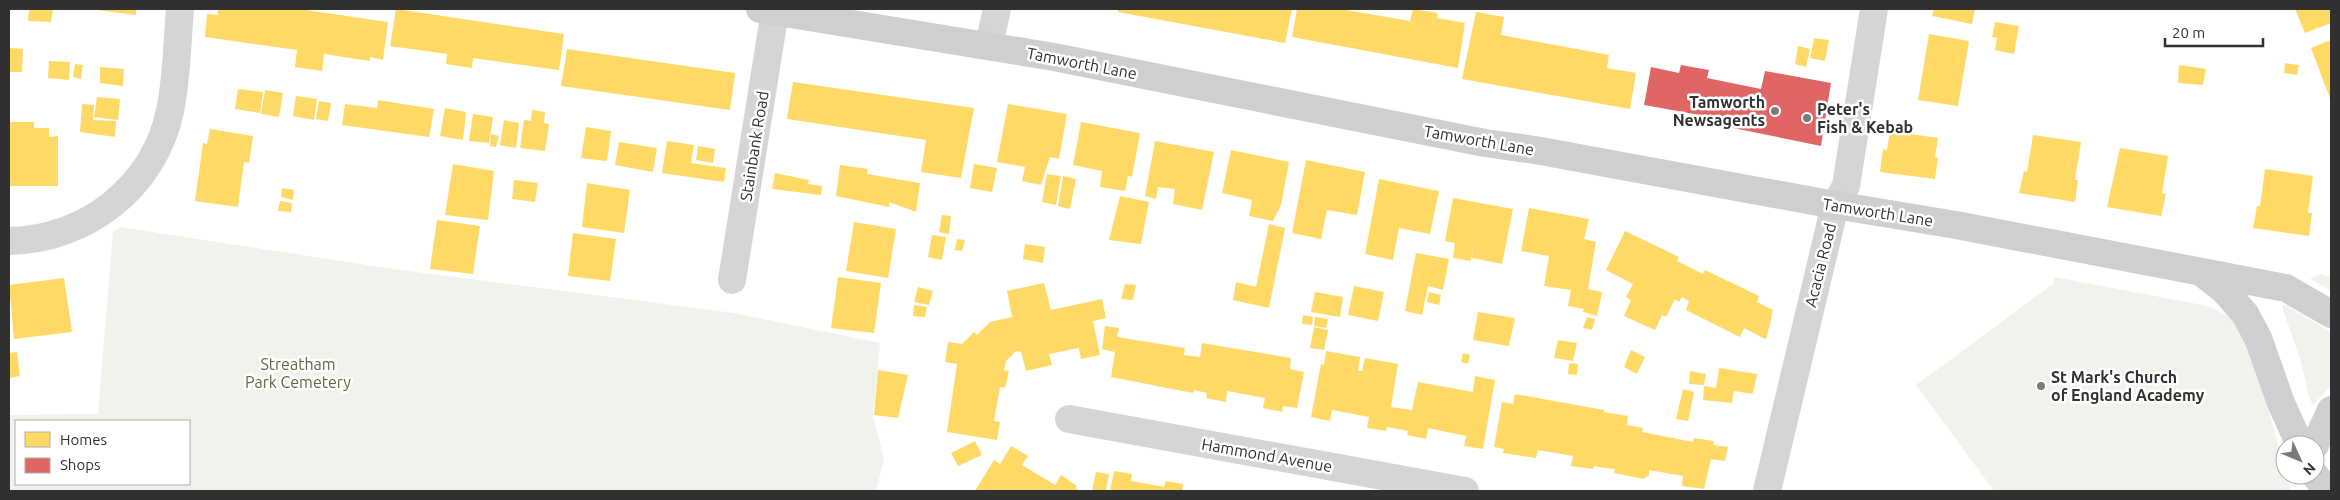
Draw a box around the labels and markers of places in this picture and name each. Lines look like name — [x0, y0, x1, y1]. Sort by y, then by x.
place label: Tamworth Newsagents — [1673, 93, 1765, 129]
place label: Peter's Fish & Kebab — [1817, 100, 1913, 136]
marker: Tamworth Newsagents — [1769, 105, 1781, 117]
marker: Peter's Fish & Kebab — [1801, 112, 1813, 124]
place label: St Mark's Church of England Academy — [2051, 368, 2205, 404]
marker: St Mark's Church of England Academy — [2035, 380, 2047, 392]

